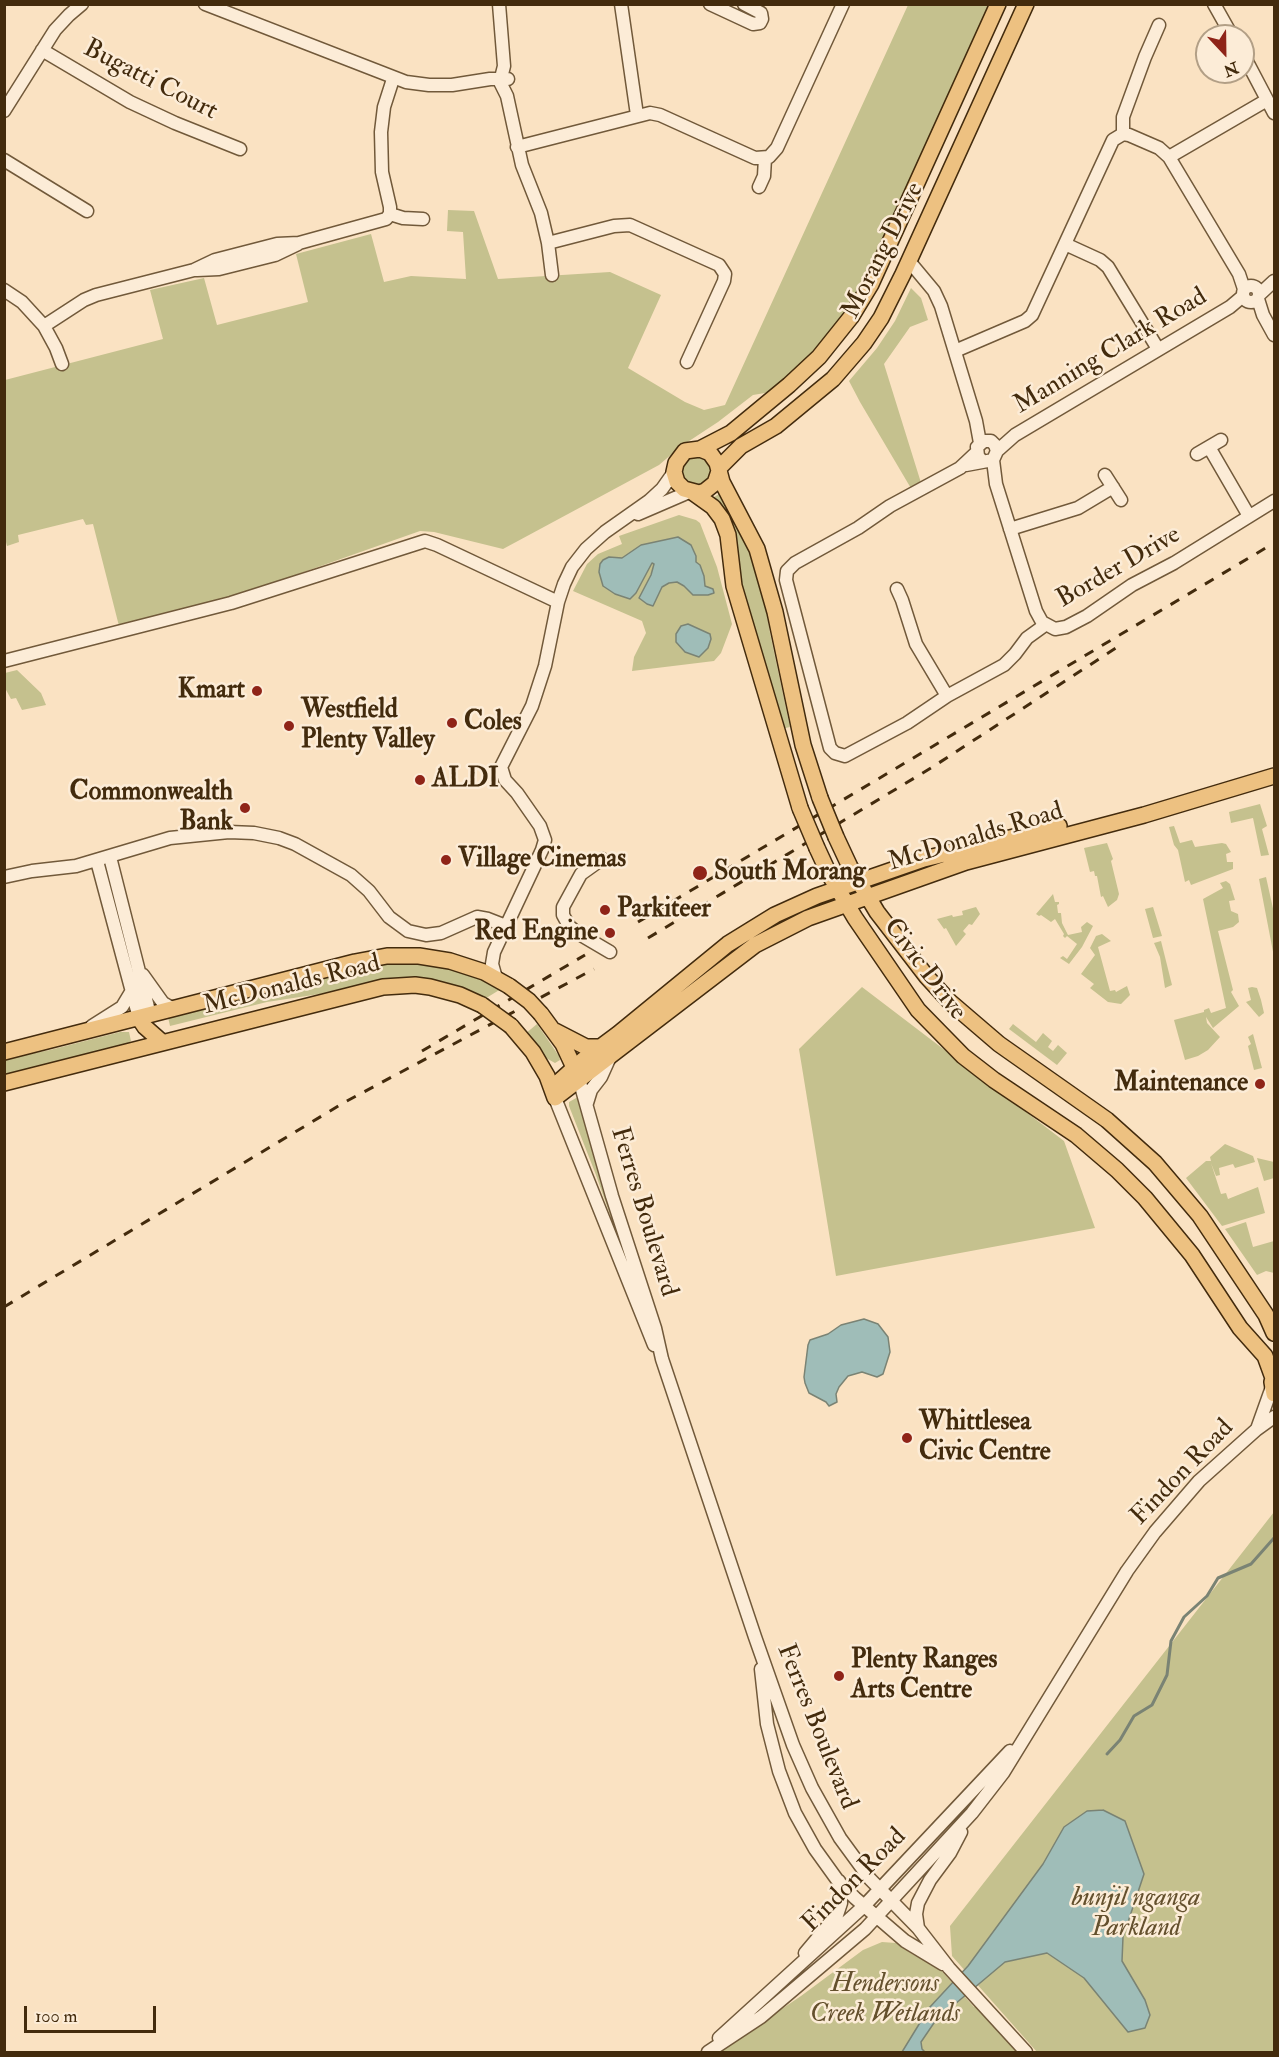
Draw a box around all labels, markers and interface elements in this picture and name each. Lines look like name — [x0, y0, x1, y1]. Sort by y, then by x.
north arrow — [1195, 24, 1255, 84]
street label: Bugatti Court — [78, 34, 222, 128]
text: N — [1221, 57, 1241, 81]
street label: Morang Drive — [836, 178, 932, 324]
street label: Manning Clark Road — [1009, 282, 1213, 422]
street label: Border Drive — [1052, 520, 1186, 616]
place label: Kmart — [178, 675, 245, 707]
marker: Kmart — [250, 684, 264, 698]
place label: Westfield Plenty Valley — [301, 695, 435, 756]
place label: Coles — [464, 707, 522, 739]
marker: Coles — [445, 716, 459, 730]
marker: Westfield Plenty Valley — [282, 719, 296, 733]
place label: ALDI — [432, 764, 499, 796]
marker: ALDI — [413, 773, 427, 787]
place label: Commonwealth Bank — [70, 777, 233, 838]
street label: McDonalds Road — [885, 797, 1067, 879]
marker: Commonwealth Bank — [238, 801, 252, 815]
place label: Village Cinemas — [458, 844, 626, 876]
marker: Village Cinemas — [439, 853, 453, 867]
place label: South Morang — [714, 857, 866, 889]
marker: South Morang — [691, 864, 709, 882]
place label: Parkiteer — [617, 894, 711, 926]
marker: Parkiteer — [598, 903, 612, 917]
street label: Civic Drive — [876, 913, 972, 1027]
place label: Red Engine — [474, 917, 598, 949]
marker: Red Engine — [603, 926, 617, 940]
street label: McDonalds Road — [200, 949, 384, 1023]
place label: Maintenance — [1114, 1068, 1248, 1100]
marker: Maintenance — [1253, 1077, 1267, 1091]
street label: Ferres Boulevard — [602, 1123, 684, 1301]
place label: Whittlesea Civic Centre — [919, 1407, 1051, 1468]
street label: Findon Road — [1125, 1414, 1241, 1532]
marker: Whittlesea Civic Centre — [900, 1431, 914, 1445]
street label: Ferres Boulevard — [769, 1640, 863, 1814]
place label: Plenty Ranges Arts Centre — [851, 1645, 998, 1706]
marker: Plenty Ranges Arts Centre — [832, 1669, 846, 1683]
street label: Findon Road — [796, 1822, 914, 1940]
park label: bunjil nganga Parkland — [1072, 1883, 1200, 1944]
park label: Hendersons Creek Wetlands — [810, 1969, 960, 2030]
scale bar — [27, 1994, 159, 2032]
text: 100 m — [35, 2005, 78, 2028]

